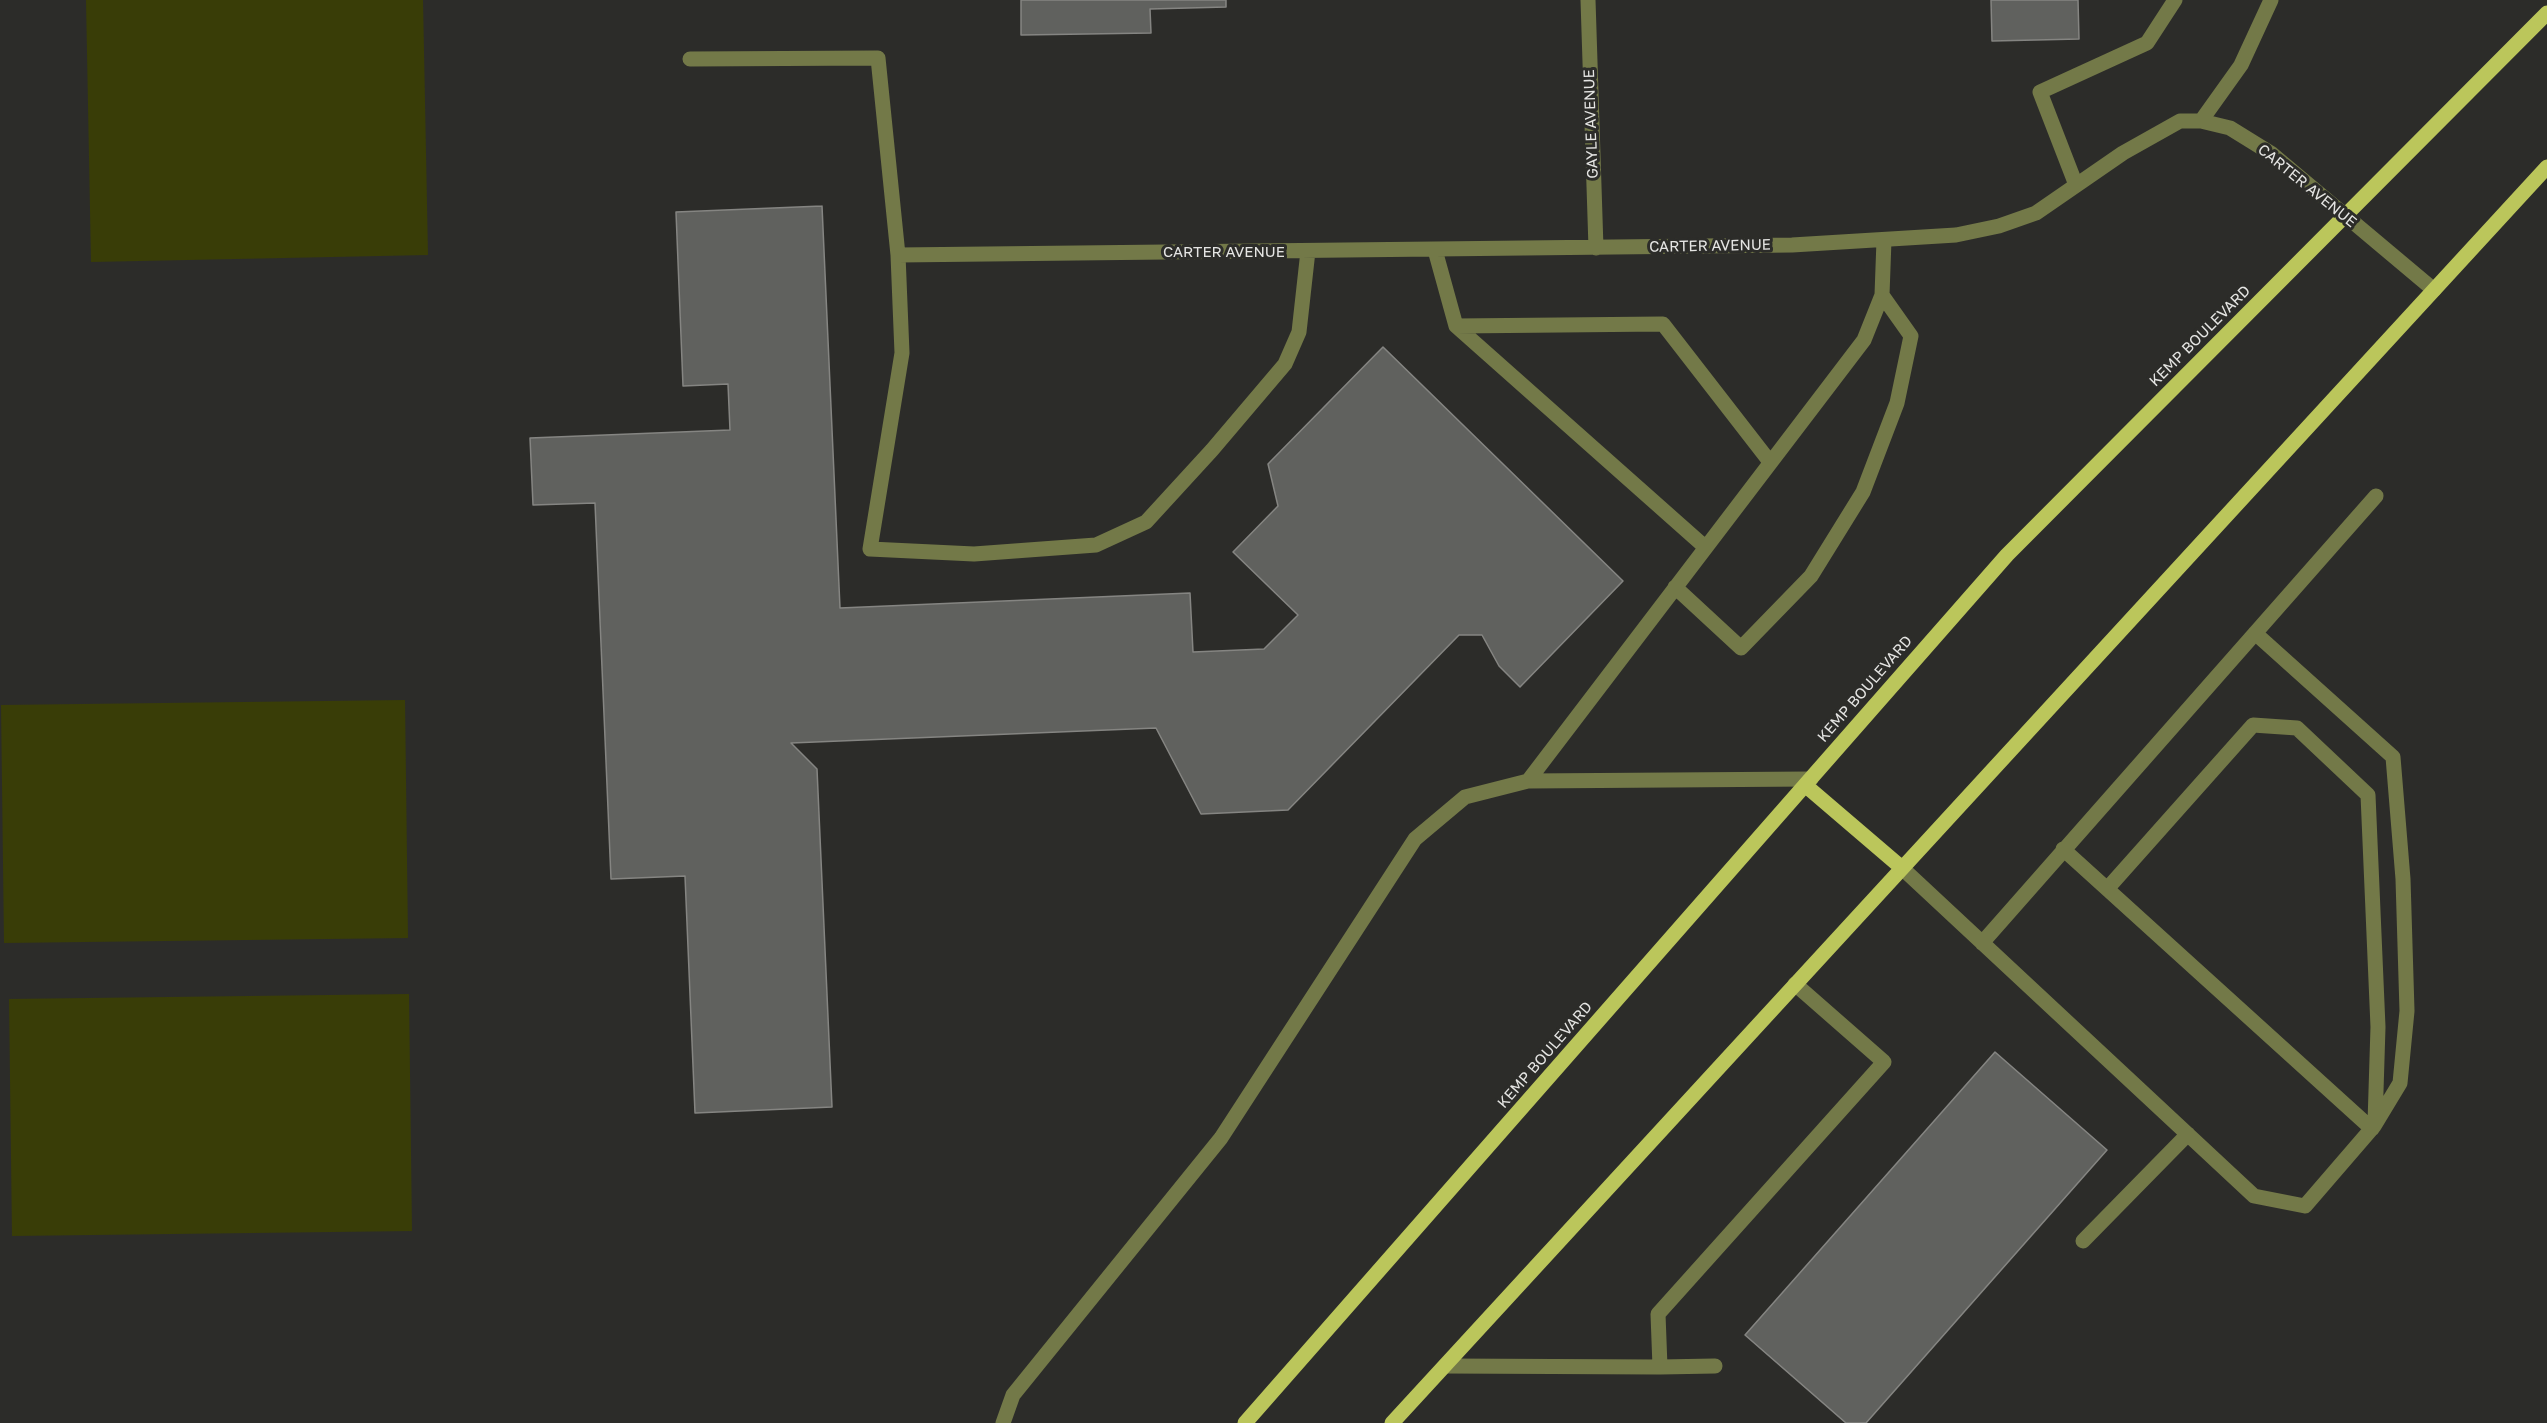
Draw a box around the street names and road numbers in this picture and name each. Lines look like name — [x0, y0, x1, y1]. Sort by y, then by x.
street label: GAYLE AVENUE — [1580, 69, 1602, 179]
street label: CARTER AVENUE — [2254, 141, 2360, 231]
street label: CARTER AVENUE — [1649, 236, 1771, 256]
street label: CARTER AVENUE — [1163, 243, 1285, 261]
street label: KEMP BOULEVARD — [2146, 282, 2254, 390]
street label: KEMP BOULEVARD — [1814, 632, 1916, 746]
street label: KEMP BOULEVARD — [1494, 998, 1596, 1112]

